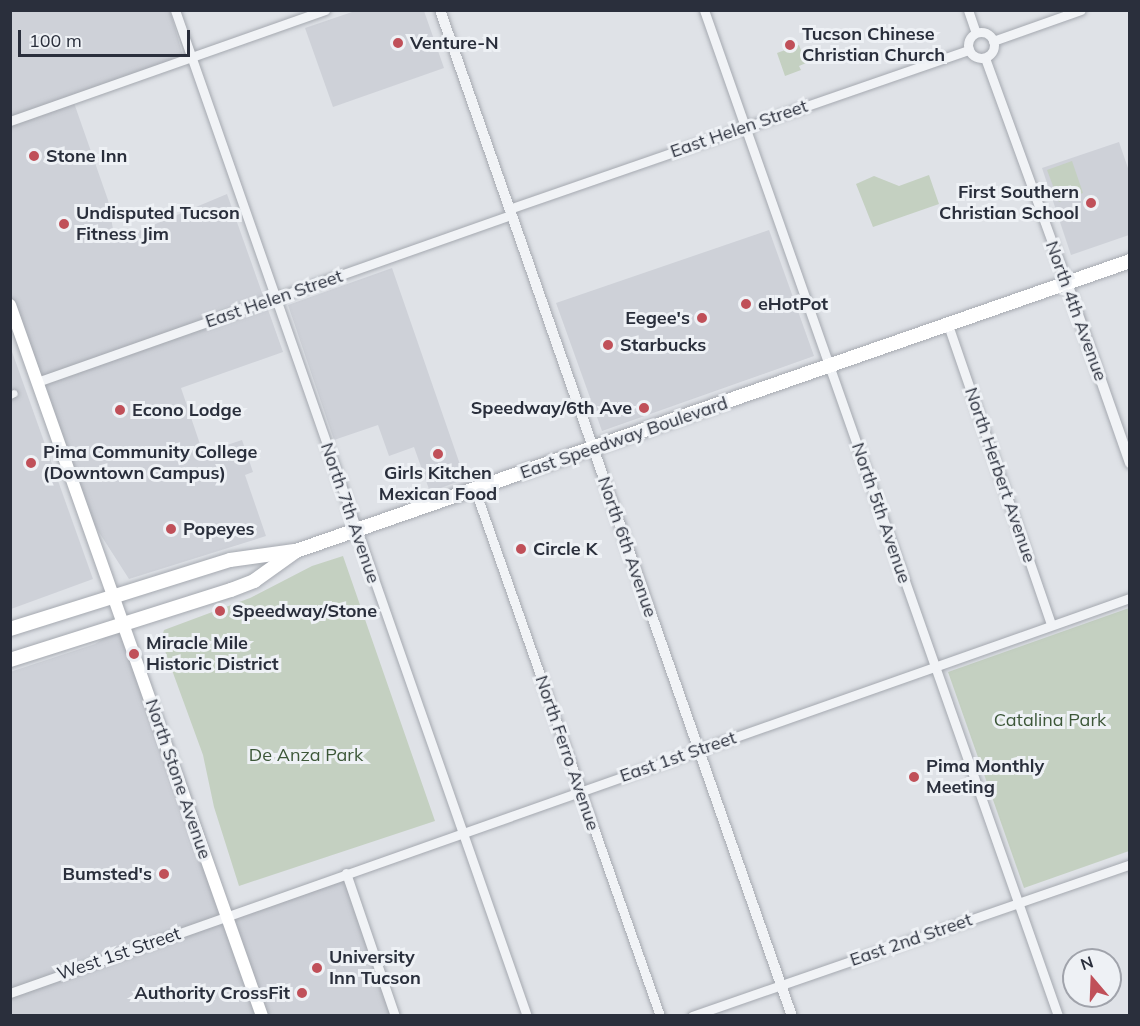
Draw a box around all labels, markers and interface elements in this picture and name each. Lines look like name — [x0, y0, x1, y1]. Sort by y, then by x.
scale bar — [21, 18, 194, 56]
place label: Tucson Chinese Christian Church — [802, 24, 945, 66]
text: 100 m — [29, 29, 82, 52]
place label: Venture-N — [410, 32, 499, 54]
marker: Venture-N — [391, 36, 405, 50]
marker: Tucson Chinese Christian Church — [783, 38, 797, 52]
street label: East Helen Street — [668, 95, 810, 163]
place label: Stone Inn — [46, 145, 127, 167]
marker: Stone Inn — [27, 149, 41, 163]
place label: First Southern Christian School — [939, 182, 1079, 224]
marker: First Southern Christian School — [1084, 196, 1098, 210]
place label: Undisputed Tucson Fitness Jim — [76, 203, 240, 246]
marker: Undisputed Tucson Fitness Jim — [57, 217, 71, 231]
street label: North 4th Avenue — [1041, 238, 1111, 384]
street label: East Helen Street — [203, 265, 345, 333]
place label: eHotPot — [758, 293, 828, 315]
marker: eHotPot — [739, 297, 753, 311]
place label: Eegee's — [625, 307, 690, 329]
marker: Eegee's — [695, 311, 709, 325]
place label: Starbucks — [620, 334, 706, 356]
marker: Starbucks — [601, 338, 615, 352]
street label: North Herbert Avenue — [960, 385, 1040, 565]
street label: East Speedway Boulevard — [517, 392, 731, 484]
place label: Speedway/6th Ave — [471, 397, 632, 419]
place label: Econo Lodge — [132, 399, 242, 421]
marker: Speedway/6th Ave — [637, 401, 651, 415]
marker: Econo Lodge — [113, 403, 127, 417]
street label: North 7th Avenue — [316, 440, 384, 586]
street label: North 5th Avenue — [847, 440, 915, 586]
place label: Pima Community College (Downtown Campus) — [43, 442, 257, 484]
marker: Girls Kitchen Mexican Food — [431, 447, 445, 461]
marker: Pima Community College (Downtown Campus) — [24, 456, 38, 470]
place label: Girls Kitchen Mexican Food — [379, 463, 497, 506]
street label: North 6th Avenue — [593, 474, 661, 620]
place label: Popeyes — [183, 518, 255, 540]
marker: Popeyes — [164, 522, 178, 536]
place label: Circle K — [533, 538, 598, 560]
marker: Circle K — [514, 542, 528, 556]
place label: Speedway/Stone — [232, 600, 377, 622]
marker: Speedway/Stone — [213, 604, 227, 618]
place label: Miracle Mile Historic District — [146, 633, 279, 676]
marker: Miracle Mile Historic District — [127, 647, 141, 661]
street label: North Ferro Avenue — [530, 673, 604, 833]
street label: North Stone Avenue — [140, 696, 216, 862]
park label: Catalina Park — [994, 709, 1106, 731]
street label: East 1st Street — [617, 727, 739, 787]
park label: De Anza Park — [249, 744, 363, 766]
place label: Pima Monthly Meeting — [926, 756, 1044, 798]
marker: Pima Monthly Meeting — [907, 770, 921, 784]
place label: Bumsted's — [63, 863, 152, 885]
marker: Bumsted's — [157, 867, 171, 881]
street label: East 2nd Street — [847, 909, 975, 971]
street label: West 1st Street — [54, 923, 184, 985]
place label: University Inn Tucson — [329, 947, 421, 990]
north arrow — [1062, 948, 1122, 1008]
text: N — [1078, 951, 1096, 974]
marker: University Inn Tucson — [310, 961, 324, 975]
place label: Authority CrossFit — [134, 982, 290, 1004]
marker: Authority CrossFit — [295, 986, 309, 1000]

